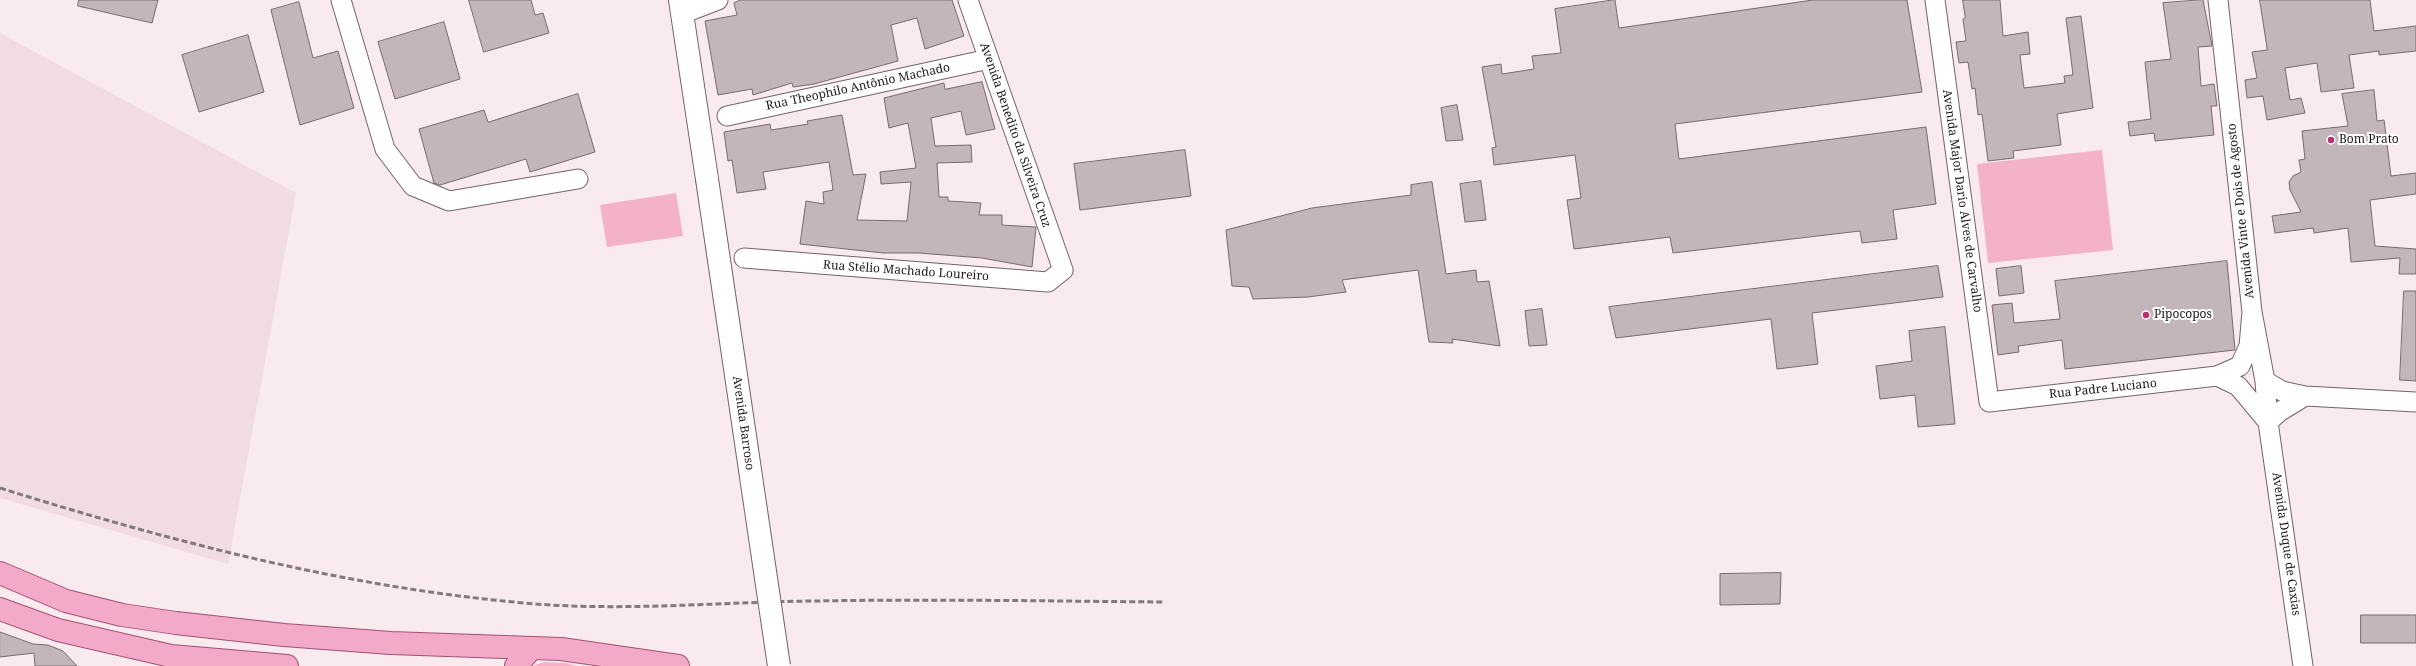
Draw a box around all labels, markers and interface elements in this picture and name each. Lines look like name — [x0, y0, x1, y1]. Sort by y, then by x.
street label: Avenida Benedito da Silveira Cruz — [977, 41, 1053, 229]
street label: Rua Theophilo Antônio Machado — [765, 60, 951, 114]
street label: Avenida Major Dario Alves de Carvalho — [1939, 89, 1985, 313]
street label: Avenida Vinte e Dois de Agosto — [2225, 123, 2257, 299]
place label: Bom Prato — [2339, 133, 2399, 147]
marker: Bom Prato — [2326, 135, 2336, 145]
street label: Rua Stélio Machado Loureiro — [823, 258, 989, 284]
place label: Pipocopos — [2154, 308, 2212, 322]
marker: Pipocopos — [2141, 310, 2151, 320]
street label: Avenida Barroso — [729, 375, 757, 471]
street label: Rua Padre Luciano — [2048, 376, 2158, 402]
street label: Avenida Duque de Caxias — [2269, 471, 2303, 617]

